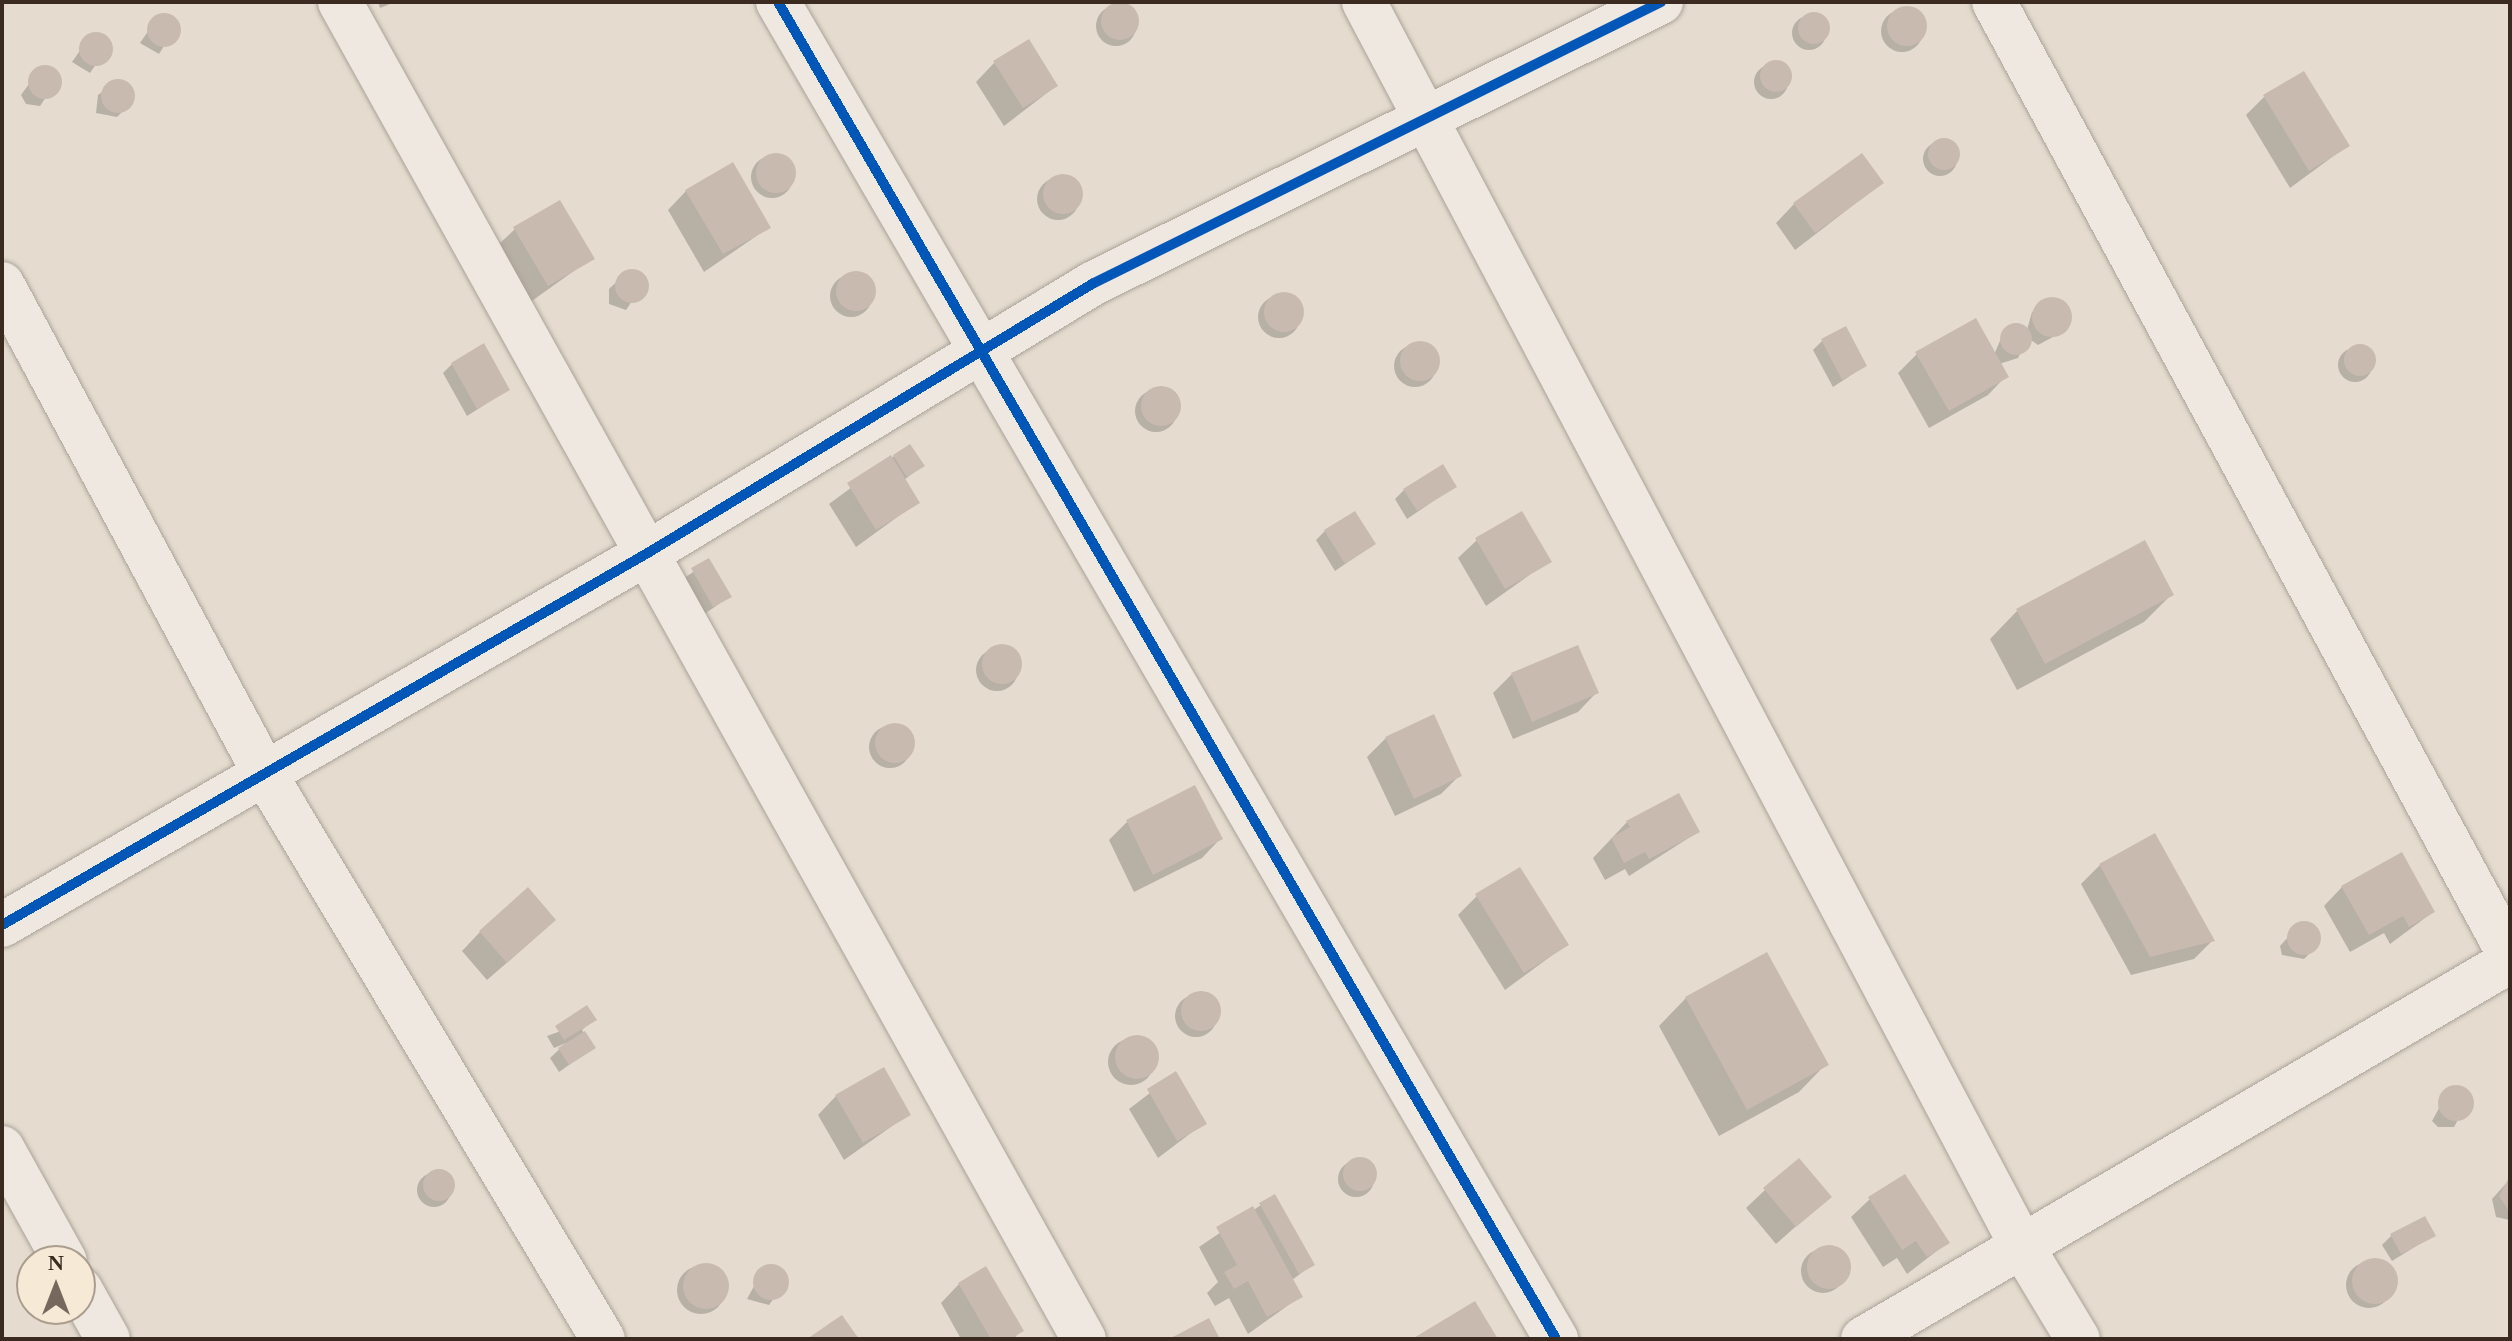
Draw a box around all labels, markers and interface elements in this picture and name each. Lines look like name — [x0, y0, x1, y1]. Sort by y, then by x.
north arrow — [16, 1245, 96, 1325]
text: N — [48, 1250, 64, 1275]

